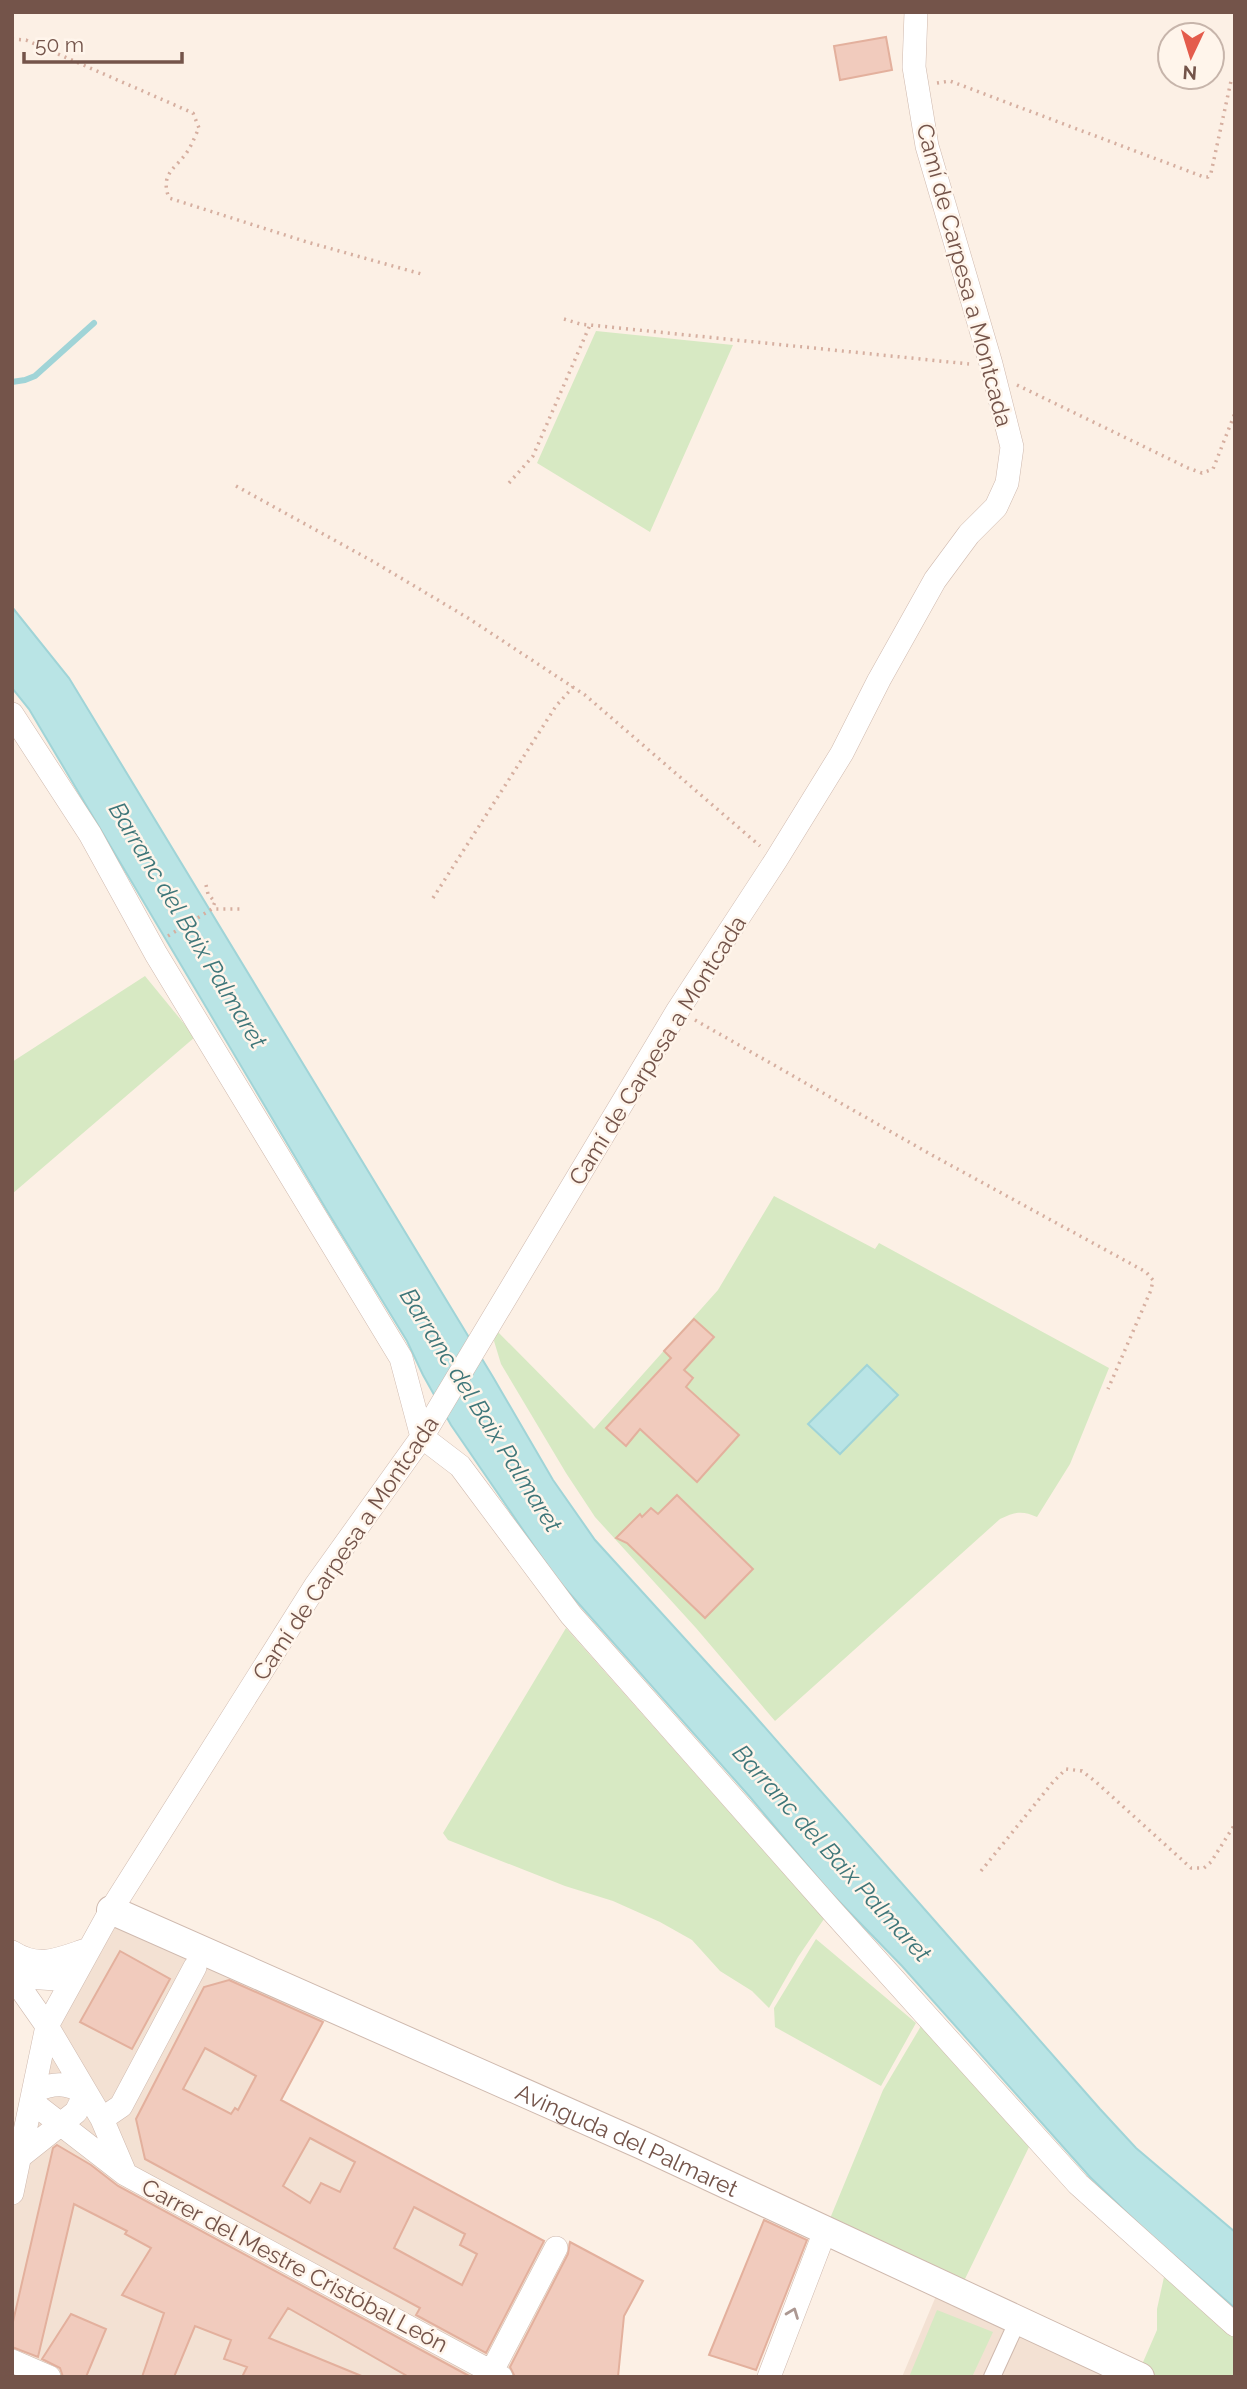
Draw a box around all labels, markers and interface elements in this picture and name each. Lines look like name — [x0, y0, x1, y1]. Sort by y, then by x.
scale bar — [24, 21, 182, 65]
north arrow — [1156, 21, 1226, 91]
text: 50 m — [35, 32, 84, 57]
text: N — [1182, 61, 1198, 84]
street label: Camí de Carpesa a Montcada — [912, 121, 1018, 429]
water label: Barranc del Baix Palmaret — [103, 797, 273, 1054]
street label: Camí de Carpesa a Montcada — [563, 910, 751, 1190]
water label: Barranc del Baix Palmaret — [394, 1283, 568, 1538]
street label: Camí de Carpesa a Montcada — [246, 1411, 444, 1685]
water label: Barranc del Baix Palmaret — [727, 1738, 937, 1968]
street label: Avinguda del Palmaret — [512, 2078, 743, 2202]
street label: Carrer del Mestre Cristóbal León — [137, 2173, 453, 2357]
one-way arrow — [785, 2308, 799, 2320]

